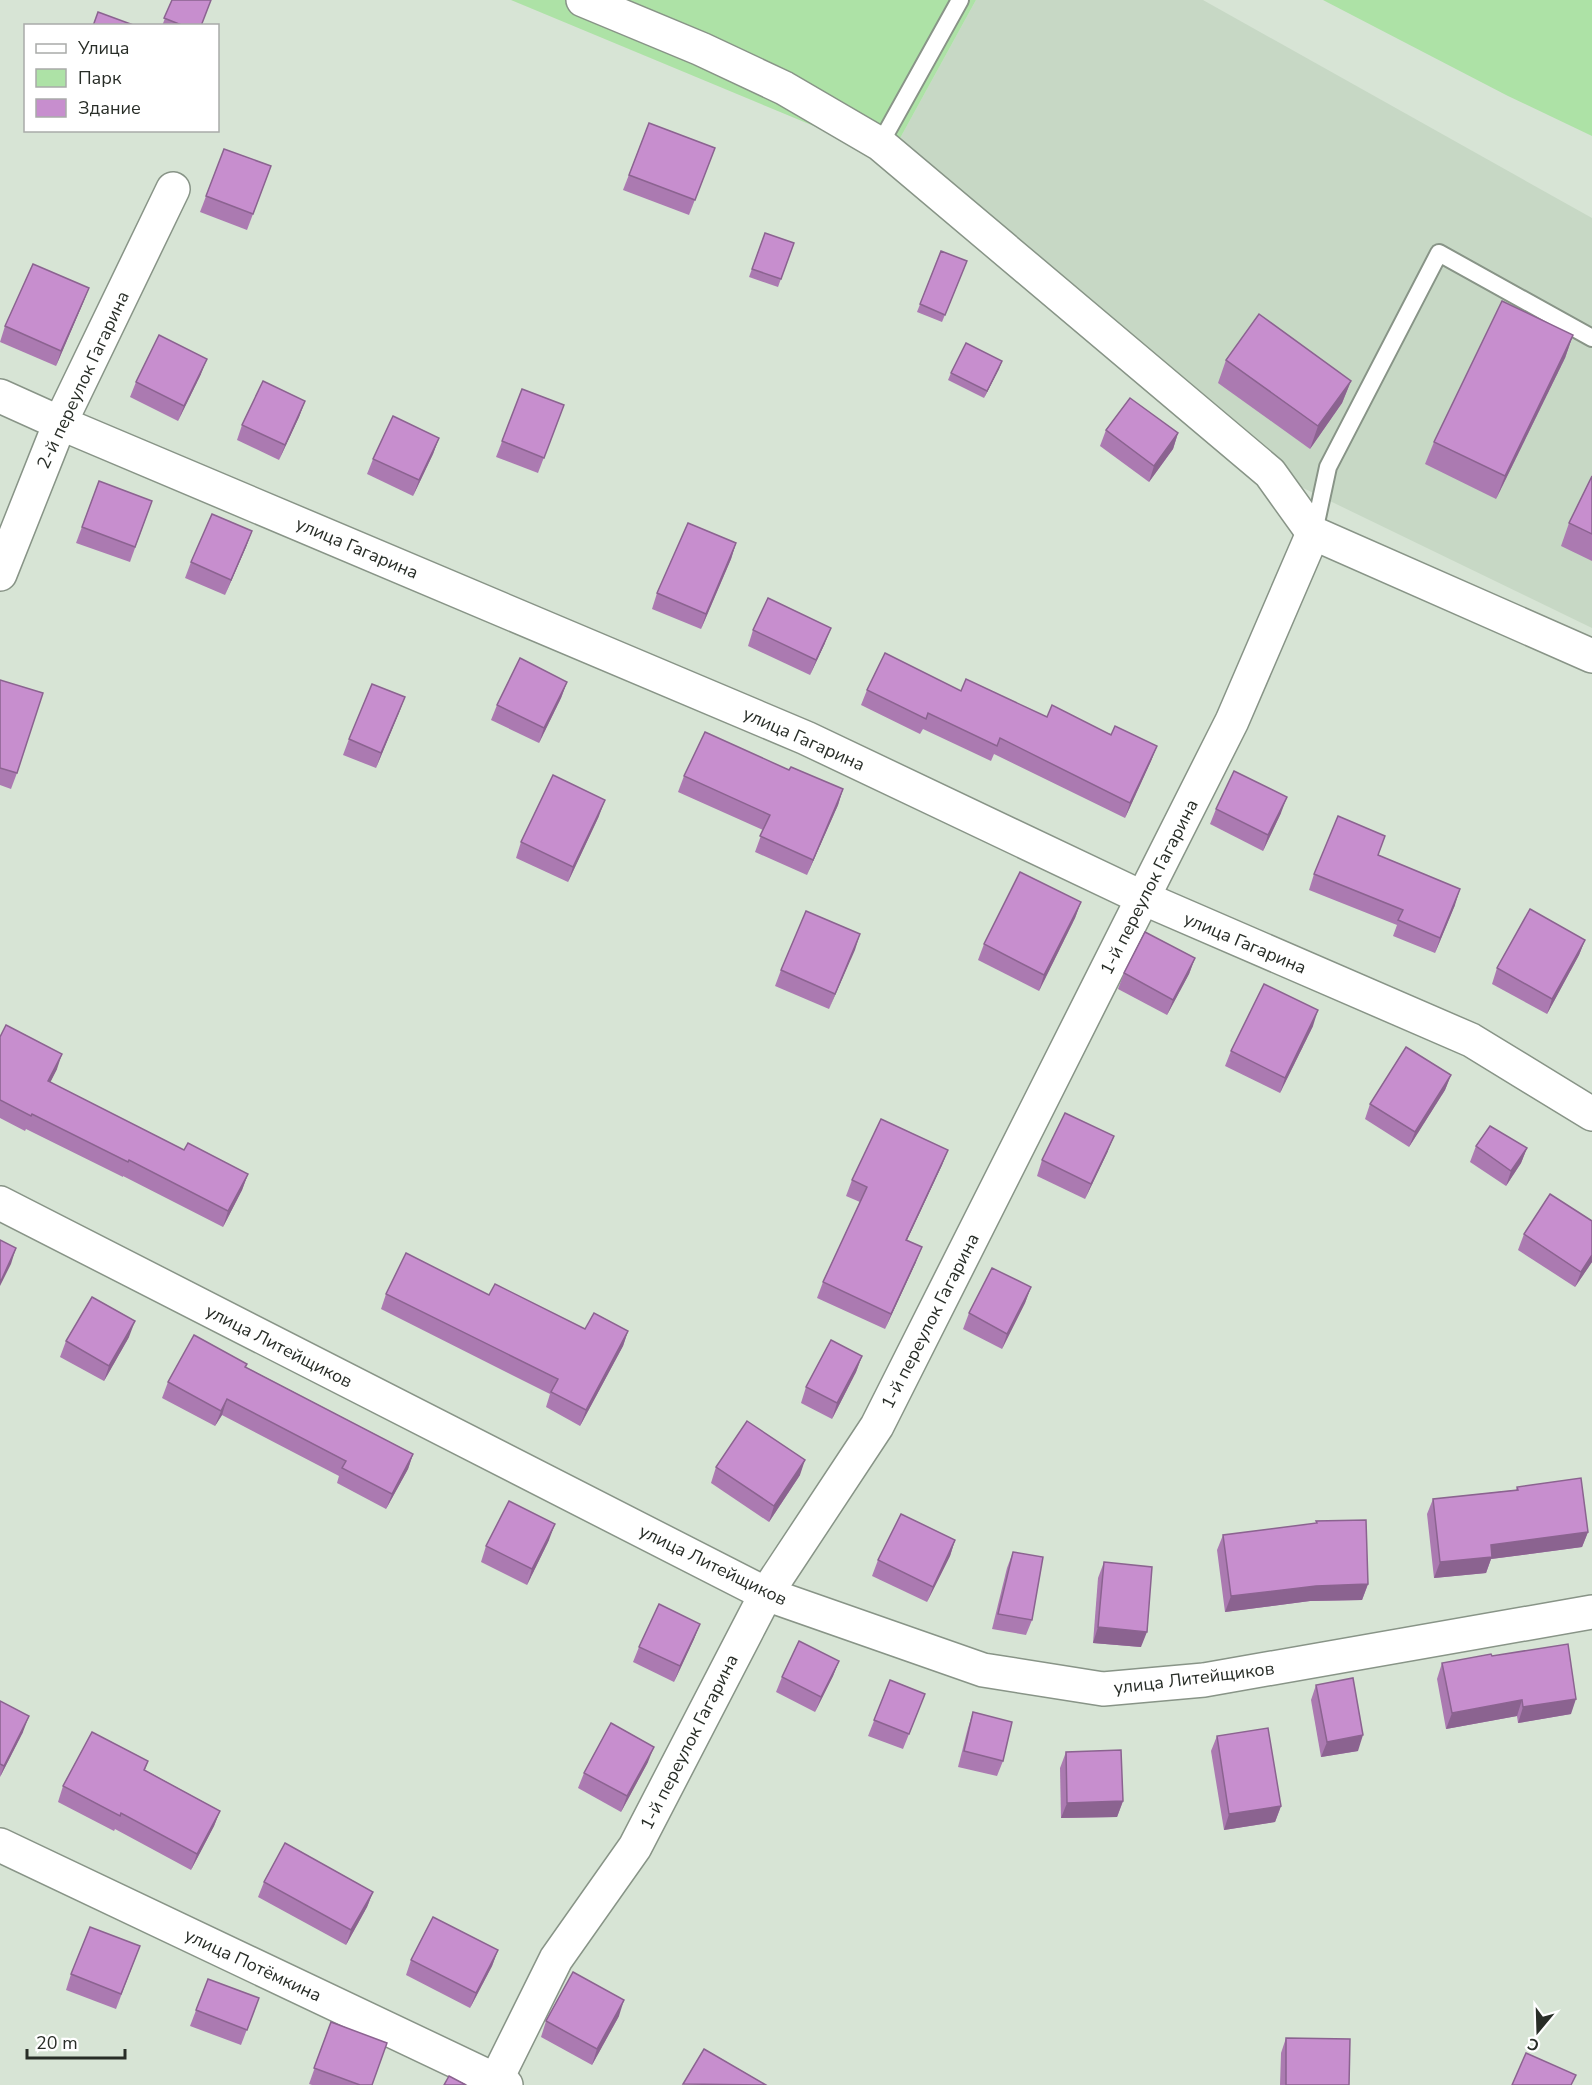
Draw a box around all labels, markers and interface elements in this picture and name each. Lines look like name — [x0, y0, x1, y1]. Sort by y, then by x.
legend — [24, 24, 219, 132]
text: Улица — [77, 36, 129, 60]
text: Парк — [78, 66, 122, 90]
text: Здание — [78, 96, 141, 120]
street label: 2-й переулок Гагарина — [31, 287, 135, 473]
street label: улица Гагарина — [292, 511, 422, 585]
street label: улица Гагарина — [739, 701, 869, 777]
street label: 1-й переулок Гагарина — [1094, 795, 1204, 979]
street label: улица Гагарина — [1180, 906, 1310, 980]
street label: 1-й переулок Гагарина — [875, 1229, 985, 1413]
street label: улица Литейщиков — [201, 1299, 357, 1393]
street label: улица Литейщиков — [635, 1519, 791, 1611]
street label: 1-й переулок Гагарина — [634, 1650, 744, 1834]
street label: улица Литейщиков — [1112, 1656, 1276, 1700]
street label: улица Потёмкина — [181, 1923, 325, 2007]
north arrow — [1508, 2001, 1568, 2061]
scale bar — [27, 2022, 124, 2060]
text: 20 m — [36, 2031, 78, 2055]
text: С — [1525, 2032, 1542, 2056]

